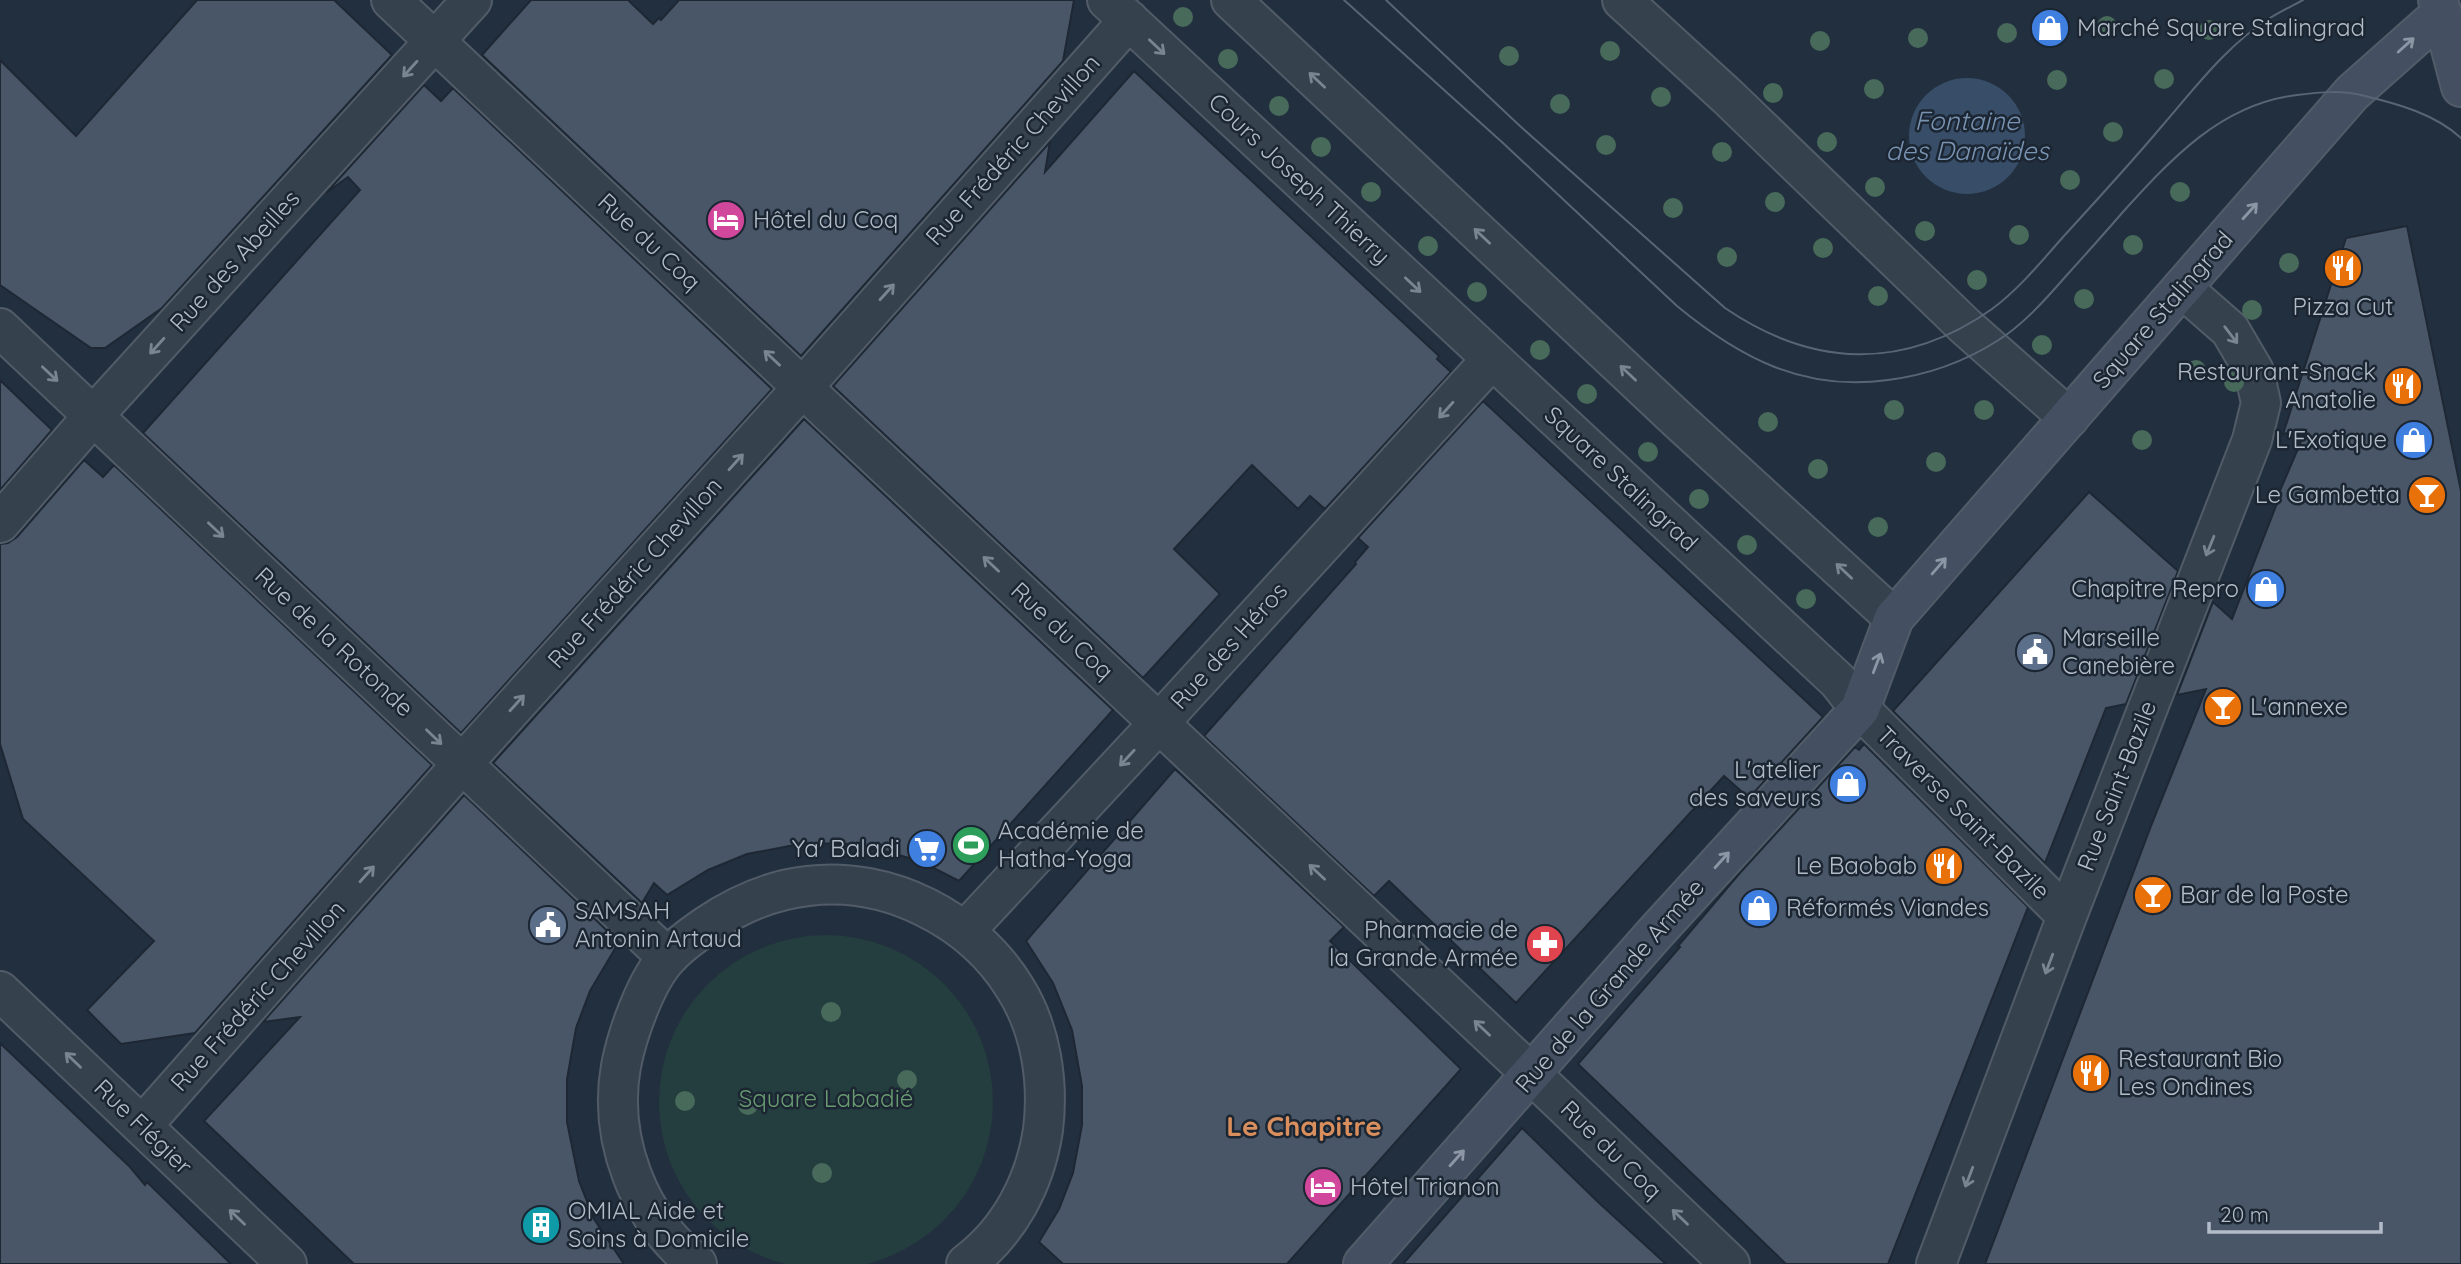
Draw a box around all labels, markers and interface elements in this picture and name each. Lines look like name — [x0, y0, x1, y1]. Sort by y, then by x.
shop icon: Marché Square Stalingrad — [2029, 7, 2071, 49]
place label: Marché Square Stalingrad — [2077, 12, 2365, 42]
one-way arrow — [2397, 37, 2415, 53]
one-way arrow — [1148, 38, 1165, 55]
street label: Rue Frédéric Chevillon — [919, 48, 1106, 251]
one-way arrow — [402, 60, 418, 78]
one-way arrow — [1308, 72, 1326, 89]
street label: Cours Joseph Thierry — [1203, 86, 1397, 270]
water label: Fontaine des Danaïdes — [1885, 104, 2050, 167]
street label: Rue des Abeilles — [163, 183, 306, 337]
street label: Rue du Coq — [592, 186, 707, 296]
hotel icon: Hôtel du Coq — [705, 199, 747, 241]
one-way arrow — [2242, 203, 2259, 220]
place label: Hôtel du Coq — [753, 204, 898, 234]
street label: Square Stalingrad — [2086, 224, 2239, 394]
one-way arrow — [1474, 227, 1491, 244]
restaurant icon: Pizza Cut — [2322, 247, 2364, 289]
one-way arrow — [1404, 277, 1421, 294]
one-way arrow — [879, 283, 895, 301]
place label: Pizza Cut — [2293, 291, 2394, 321]
one-way arrow — [2224, 325, 2239, 343]
one-way arrow — [150, 336, 166, 354]
one-way arrow — [764, 349, 781, 366]
place label: Restaurant-Snack Anatolie — [2177, 356, 2376, 414]
one-way arrow — [1619, 365, 1637, 381]
restaurant icon: Restaurant-Snack Anatolie — [2382, 365, 2424, 407]
one-way arrow — [41, 366, 58, 383]
street label: Square Stalingrad — [1539, 400, 1705, 557]
one-way arrow — [1438, 401, 1454, 419]
shop icon: L'Exotique — [2393, 419, 2435, 461]
place label: L'Exotique — [2275, 424, 2387, 454]
one-way arrow — [727, 454, 744, 471]
street label: Rue Frédéric Chevillon — [541, 471, 728, 674]
bar icon: Le Gambetta — [2406, 474, 2448, 516]
place label: Le Gambetta — [2255, 479, 2400, 509]
one-way arrow — [207, 522, 224, 539]
one-way arrow — [2202, 534, 2215, 556]
one-way arrow — [983, 556, 1000, 573]
one-way arrow — [1931, 557, 1947, 575]
street label: Rue de la Rotonde — [249, 560, 420, 722]
one-way arrow — [1836, 563, 1853, 580]
shop icon: Chapitre Repro — [2245, 568, 2287, 610]
place label: Chapitre Repro — [2071, 573, 2239, 603]
street label: Rue du Coq — [1005, 575, 1120, 685]
street label: Rue des Héros — [1163, 576, 1293, 715]
place label: Marseille Canebière — [2062, 622, 2175, 680]
public building icon: Marseille Canebière — [2014, 631, 2056, 673]
one-way arrow — [1871, 653, 1884, 675]
bar icon: L'annexe — [2202, 686, 2244, 728]
place label: L'annexe — [2250, 691, 2348, 721]
one-way arrow — [509, 695, 526, 712]
street label: Rue Saint-Bazile — [2070, 696, 2162, 875]
street label: Traverse Saint-Bazile — [1871, 719, 2057, 905]
one-way arrow — [425, 729, 443, 745]
one-way arrow — [1118, 749, 1135, 766]
place label: L'atelier des saveurs — [1689, 754, 1821, 812]
shop icon: L'atelier des saveurs — [1827, 763, 1869, 805]
place label: Académie de Hatha-Yoga — [998, 815, 1144, 873]
sports icon: Académie de Hatha-Yoga — [950, 824, 992, 866]
supermarket icon: Ya' Baladi — [906, 828, 948, 870]
place label: Ya' Baladi — [792, 833, 900, 863]
restaurant icon: Le Baobab — [1923, 845, 1965, 887]
place label: Le Baobab — [1796, 850, 1917, 880]
one-way arrow — [1714, 851, 1730, 869]
one-way arrow — [1309, 863, 1326, 880]
one-way arrow — [359, 865, 375, 883]
street label: Rue de la Grande Armée — [1508, 872, 1710, 1098]
bar icon: Bar de la Poste — [2132, 874, 2174, 916]
place label: Bar de la Poste — [2180, 879, 2349, 909]
shop icon: Réformés Viandes — [1738, 887, 1780, 929]
place label: Réformés Viandes — [1786, 892, 1989, 922]
street label: Rue Frédéric Chevillon — [164, 894, 351, 1097]
place label: SAMSAH Antonin Artaud — [575, 895, 742, 953]
public building icon: SAMSAH Antonin Artaud — [527, 904, 569, 946]
place label: Pharmacie de la Grande Armée — [1329, 914, 1518, 972]
pharmacy icon: Pharmacie de la Grande Armée — [1524, 923, 1566, 965]
one-way arrow — [2042, 952, 2054, 974]
one-way arrow — [1474, 1019, 1491, 1036]
place label: Restaurant Bio Les Ondines — [2118, 1043, 2282, 1101]
one-way arrow — [65, 1051, 82, 1068]
restaurant icon: Restaurant Bio Les Ondines — [2070, 1052, 2112, 1094]
street label: Rue Flégier — [88, 1072, 199, 1180]
park label: Square Labadié — [739, 1083, 913, 1113]
street label: Rue du Coq — [1555, 1094, 1669, 1205]
district label: Le Chapitre — [1226, 1108, 1382, 1143]
one-way arrow — [1449, 1150, 1466, 1167]
one-way arrow — [1961, 1165, 1974, 1187]
hotel icon: Hôtel Trianon — [1302, 1166, 1344, 1208]
place label: Hôtel Trianon — [1350, 1171, 1500, 1201]
scale bar — [2209, 1190, 2380, 1234]
place label: OMIAL Aide et Soins à Domicile — [568, 1195, 749, 1253]
text: 20 m — [2220, 1201, 2269, 1227]
building icon: OMIAL Aide et Soins à Domicile — [520, 1204, 562, 1246]
one-way arrow — [229, 1208, 246, 1225]
one-way arrow — [1672, 1208, 1689, 1225]

